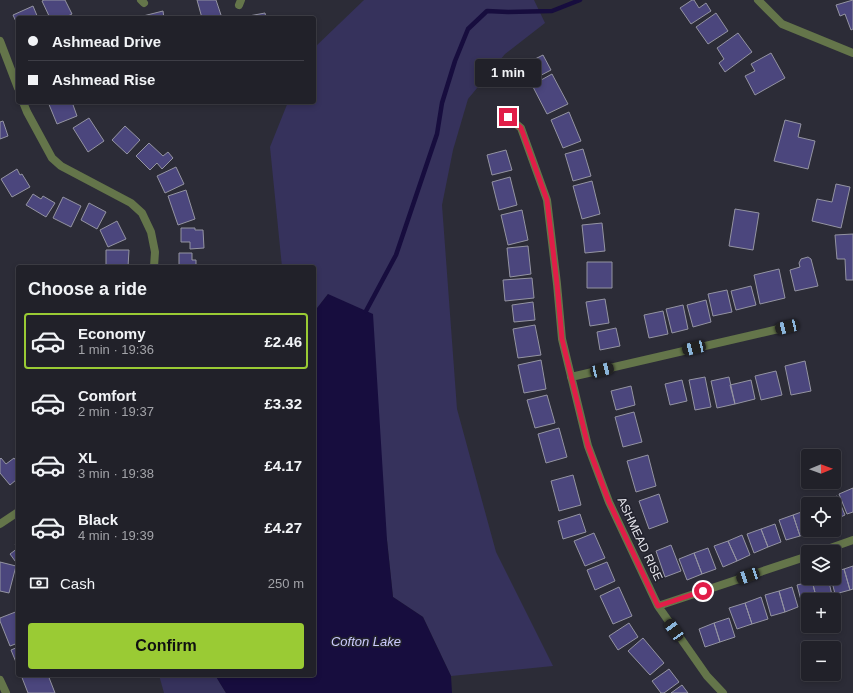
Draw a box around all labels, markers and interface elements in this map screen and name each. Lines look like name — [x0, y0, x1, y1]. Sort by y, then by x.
text: Ashmead Drive — [52, 33, 161, 50]
callout: 1 min — [475, 59, 541, 87]
text: 1 min — [491, 65, 525, 80]
text: Ashmead Rise — [52, 71, 155, 88]
route end — [499, 108, 517, 126]
text: Choose a ride — [28, 279, 147, 299]
car — [774, 318, 800, 336]
icon: car — [30, 323, 66, 359]
text: Economy — [78, 325, 146, 342]
text: £2.46 — [264, 333, 302, 350]
car — [681, 339, 707, 357]
text: 1 min · 19:36 — [78, 342, 154, 357]
car — [589, 361, 615, 379]
icon: car — [30, 385, 66, 421]
text: Comfort — [78, 387, 136, 404]
text: £3.32 — [264, 395, 302, 412]
text: 2 min · 19:37 — [78, 404, 154, 419]
icon: car — [30, 447, 66, 483]
text: XL — [78, 449, 97, 466]
north arrow — [801, 449, 841, 489]
map controls — [801, 449, 841, 681]
text: £4.17 — [264, 457, 302, 474]
text: 3 min · 19:38 — [78, 466, 154, 481]
street label: ASHMEAD RISE — [614, 495, 666, 583]
button: locate — [801, 497, 841, 537]
icon: car — [30, 509, 66, 545]
text: Black — [78, 511, 118, 528]
text: £4.27 — [264, 519, 302, 536]
text: 4 min · 19:39 — [78, 528, 154, 543]
button: layers — [801, 545, 841, 585]
car — [735, 566, 761, 586]
icon: cash — [28, 572, 50, 594]
text: Cash — [60, 575, 95, 592]
text: 250 m — [268, 576, 304, 591]
route start — [694, 582, 712, 600]
button: + — [801, 593, 841, 633]
car — [662, 617, 686, 643]
button: Confirm — [28, 623, 304, 669]
water label: Cofton Lake — [331, 634, 401, 649]
button: − — [801, 641, 841, 681]

